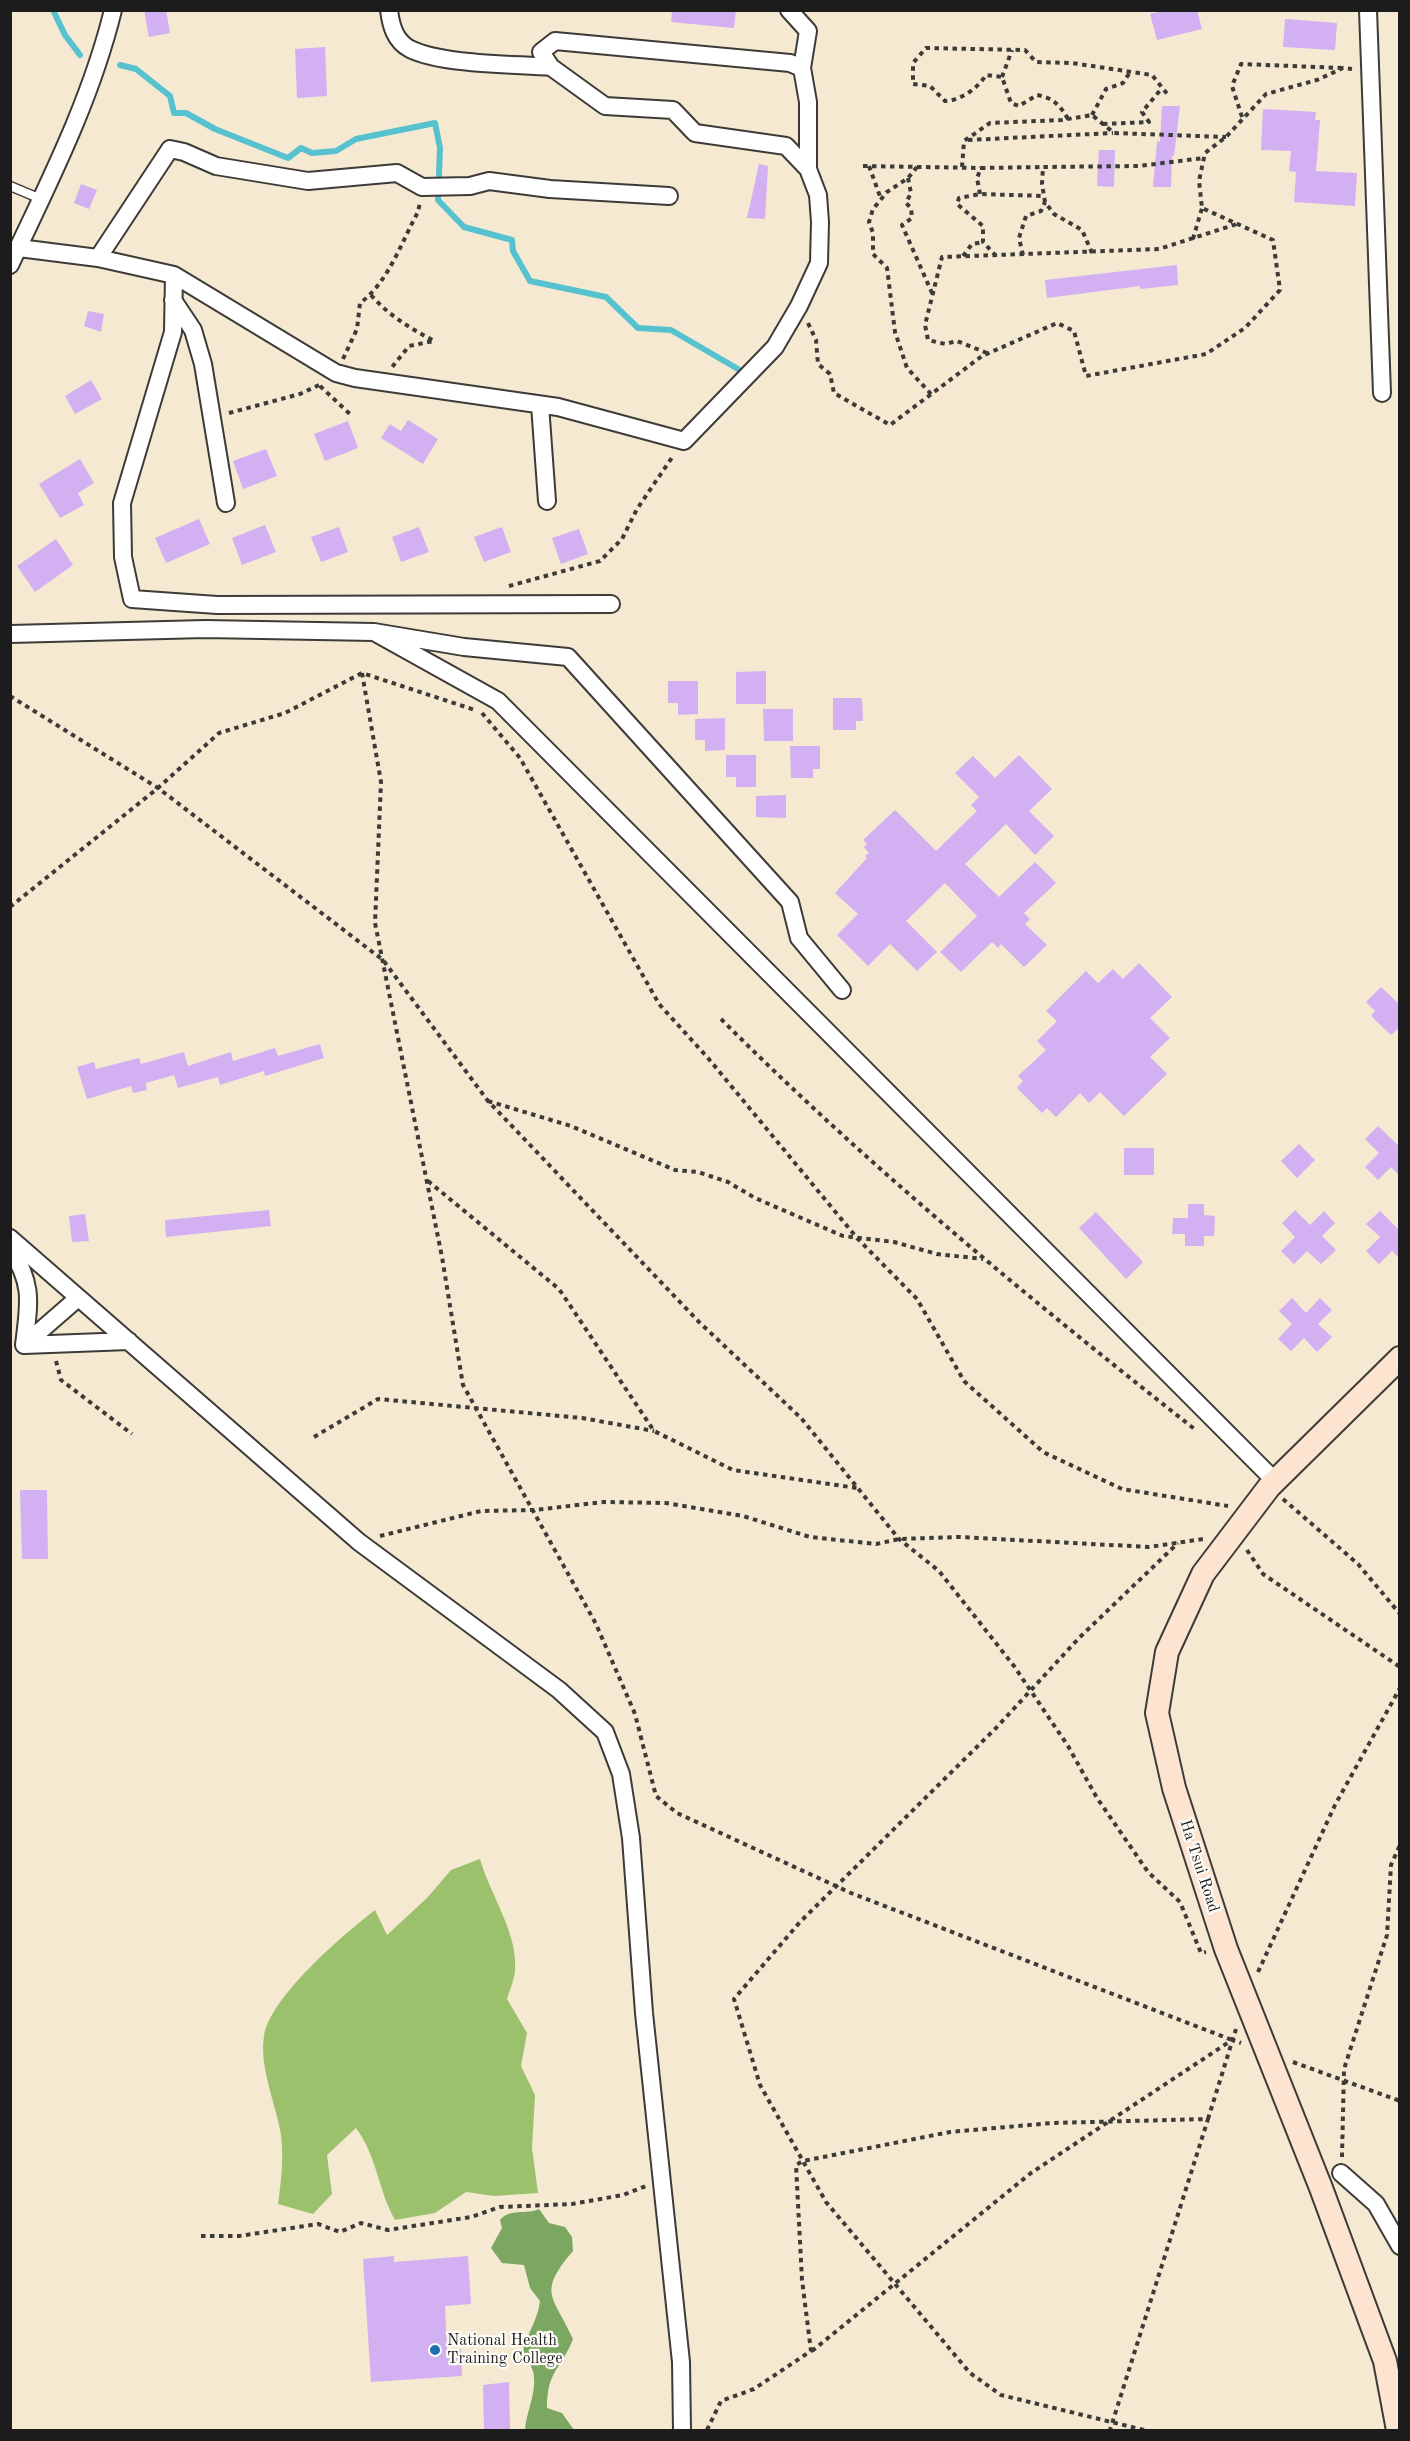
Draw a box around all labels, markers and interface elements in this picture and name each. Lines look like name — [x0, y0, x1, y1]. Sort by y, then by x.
street label: Ha Tsui Road — [1175, 1817, 1223, 1915]
place label: National Health Training College — [447, 2331, 563, 2369]
marker: National Health Training College — [428, 2343, 442, 2357]

